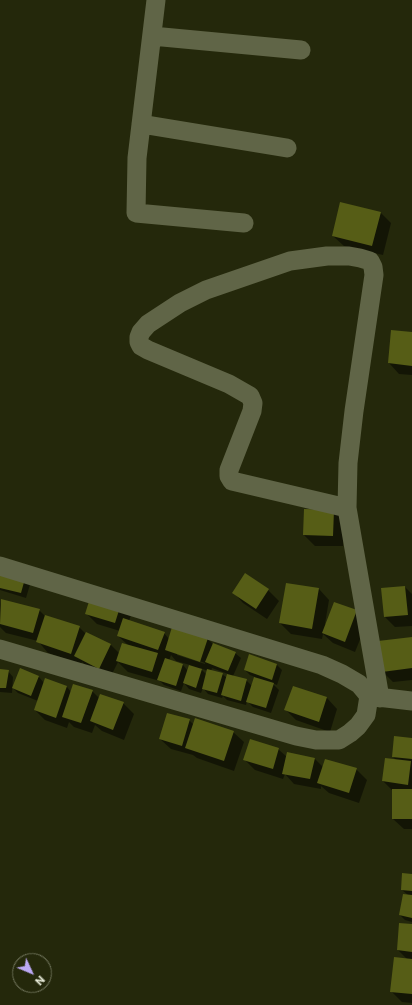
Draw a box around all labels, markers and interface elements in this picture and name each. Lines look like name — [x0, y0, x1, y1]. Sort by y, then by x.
north arrow — [12, 953, 52, 993]
text: N — [33, 973, 48, 988]

